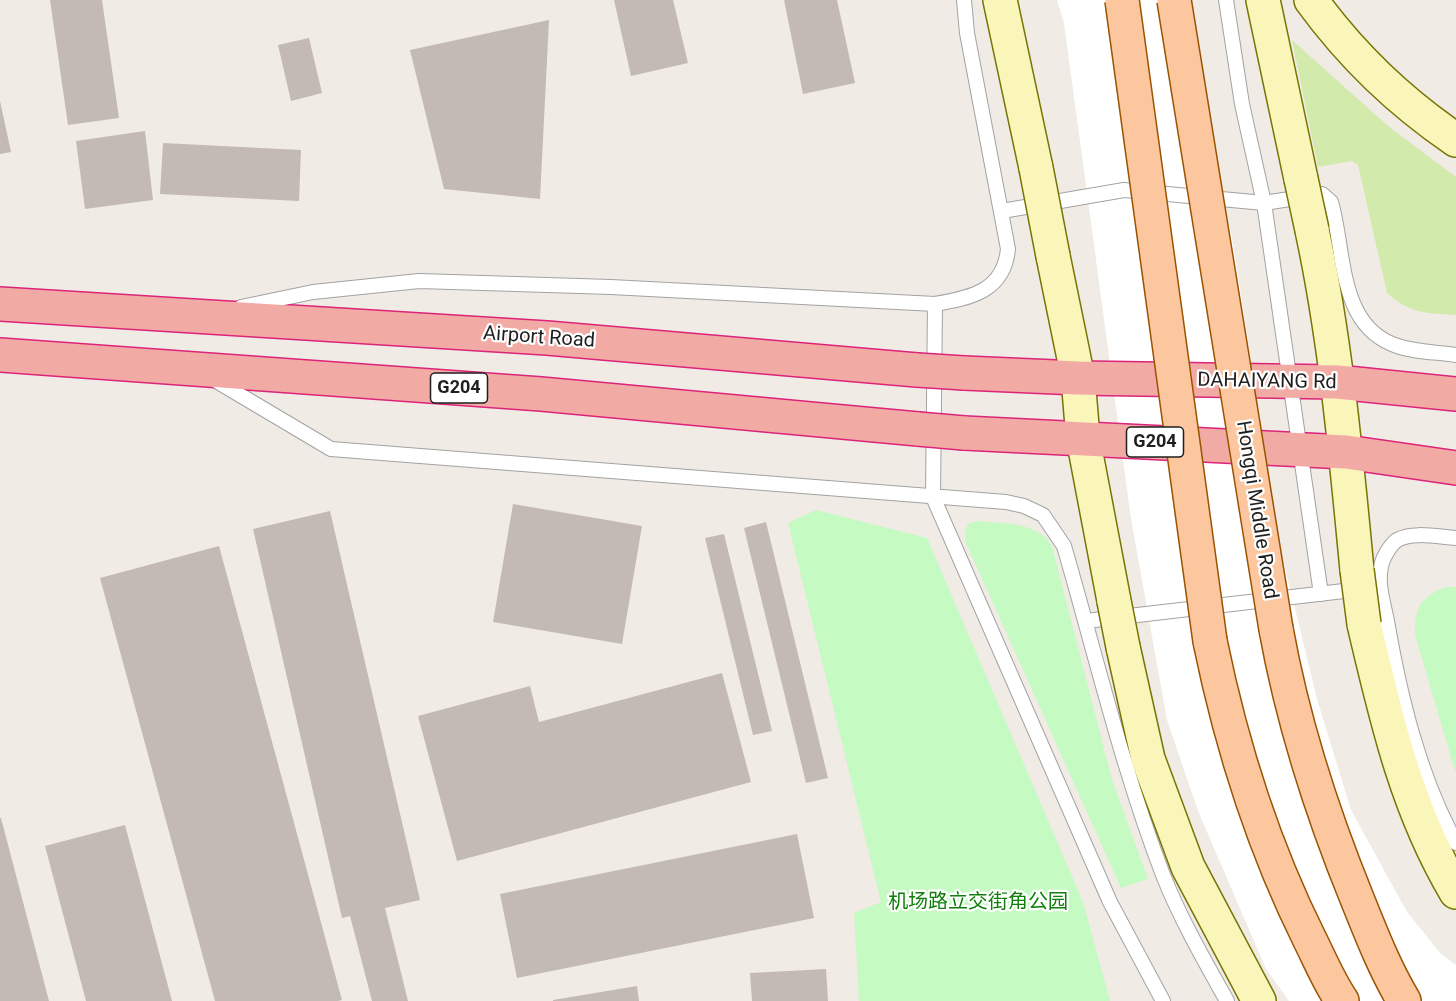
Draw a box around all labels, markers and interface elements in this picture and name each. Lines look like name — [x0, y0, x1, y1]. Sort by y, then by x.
street label: Airport Road — [482, 322, 596, 354]
street label: DAHAIYANG Rd — [1197, 369, 1337, 395]
road number: G204 — [430, 373, 488, 403]
street label: Hongqi Middle Road — [1230, 419, 1282, 601]
road number: G204 — [1126, 427, 1184, 457]
park label: 机场路立交街角公园 — [888, 891, 1068, 915]

